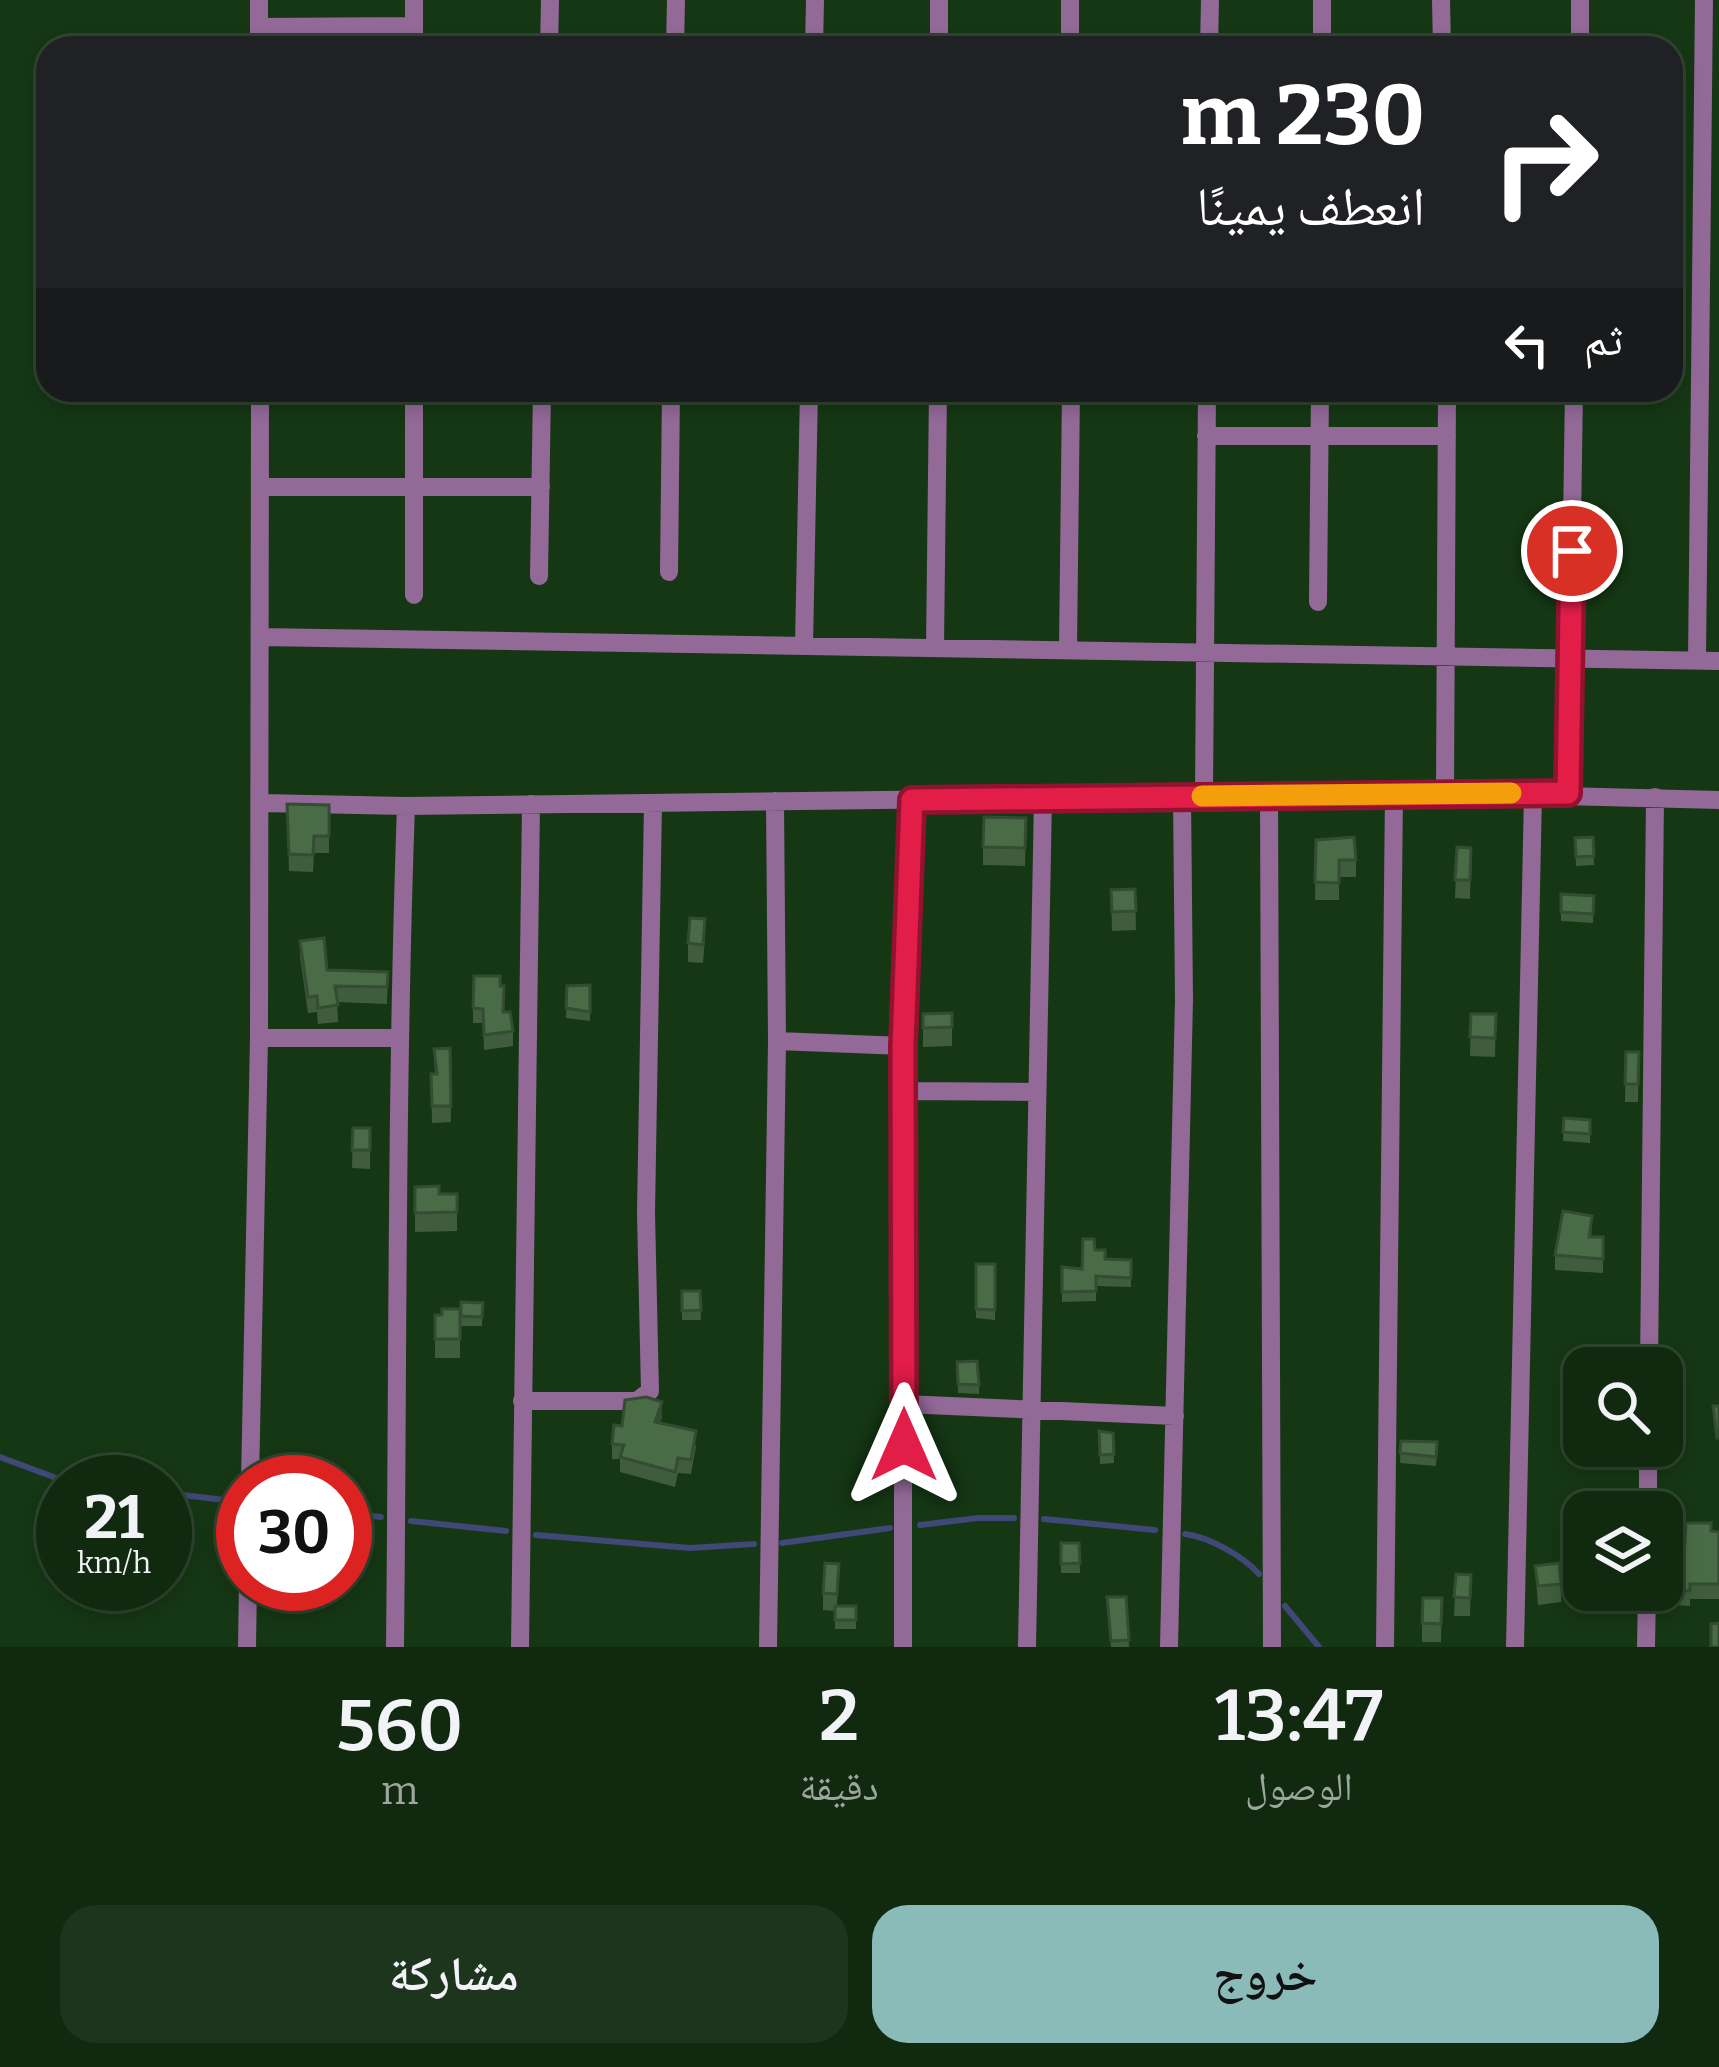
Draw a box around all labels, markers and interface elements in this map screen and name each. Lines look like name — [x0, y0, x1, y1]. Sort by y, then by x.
text: 230 m — [1181, 65, 1425, 166]
icon: right — [1467, 84, 1623, 240]
text: انعطف يمينًا — [1196, 175, 1425, 239]
icon: left — [1494, 312, 1560, 378]
text: ثم — [1584, 313, 1623, 367]
pin — [1521, 500, 1623, 602]
icon: arrive — [1539, 518, 1605, 584]
map controls — [1563, 1347, 1683, 1611]
button: search — [1563, 1347, 1683, 1467]
position arrow — [841, 1382, 967, 1508]
speed limit sign: 30 — [216, 1455, 372, 1611]
text: 21 — [84, 1482, 144, 1554]
button: layers — [1563, 1491, 1683, 1611]
text: km/h — [77, 1545, 151, 1581]
text: 2 — [819, 1673, 859, 1759]
text: 13:47 — [1215, 1673, 1383, 1759]
text: 560 — [336, 1683, 463, 1769]
text: دقيقة — [799, 1764, 879, 1810]
text: الوصول — [1245, 1764, 1353, 1810]
text: m — [381, 1768, 418, 1814]
button: مشاركة — [60, 1905, 848, 2043]
button: خروج — [872, 1905, 1659, 2043]

